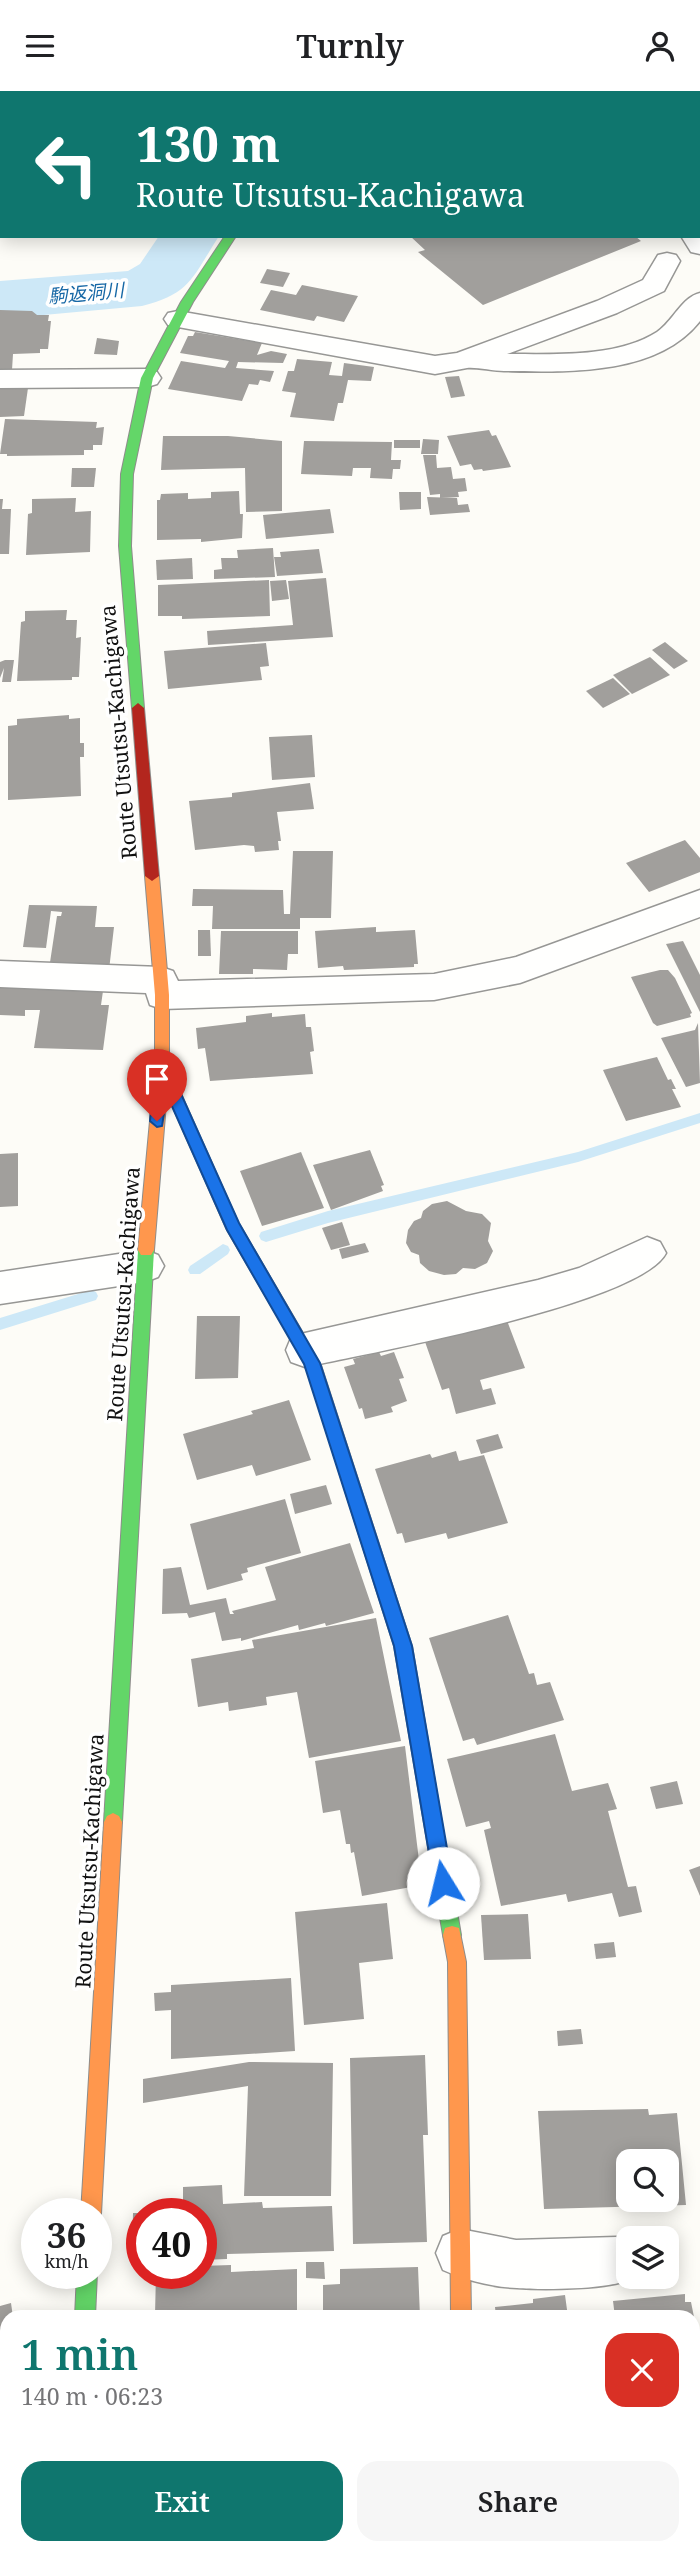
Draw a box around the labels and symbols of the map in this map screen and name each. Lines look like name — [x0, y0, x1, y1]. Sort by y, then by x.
water label: 駒返洞川 — [47, 277, 127, 309]
street label: Route Utsutsu-Kachigawa — [93, 604, 143, 860]
pin — [127, 1049, 187, 1121]
street label: Route Utsutsu-Kachigawa — [100, 1166, 146, 1422]
street label: Route Utsutsu-Kachigawa — [68, 1733, 110, 1989]
position arrow — [406, 1846, 480, 1920]
speed limit sign: 40 — [126, 2198, 217, 2289]

